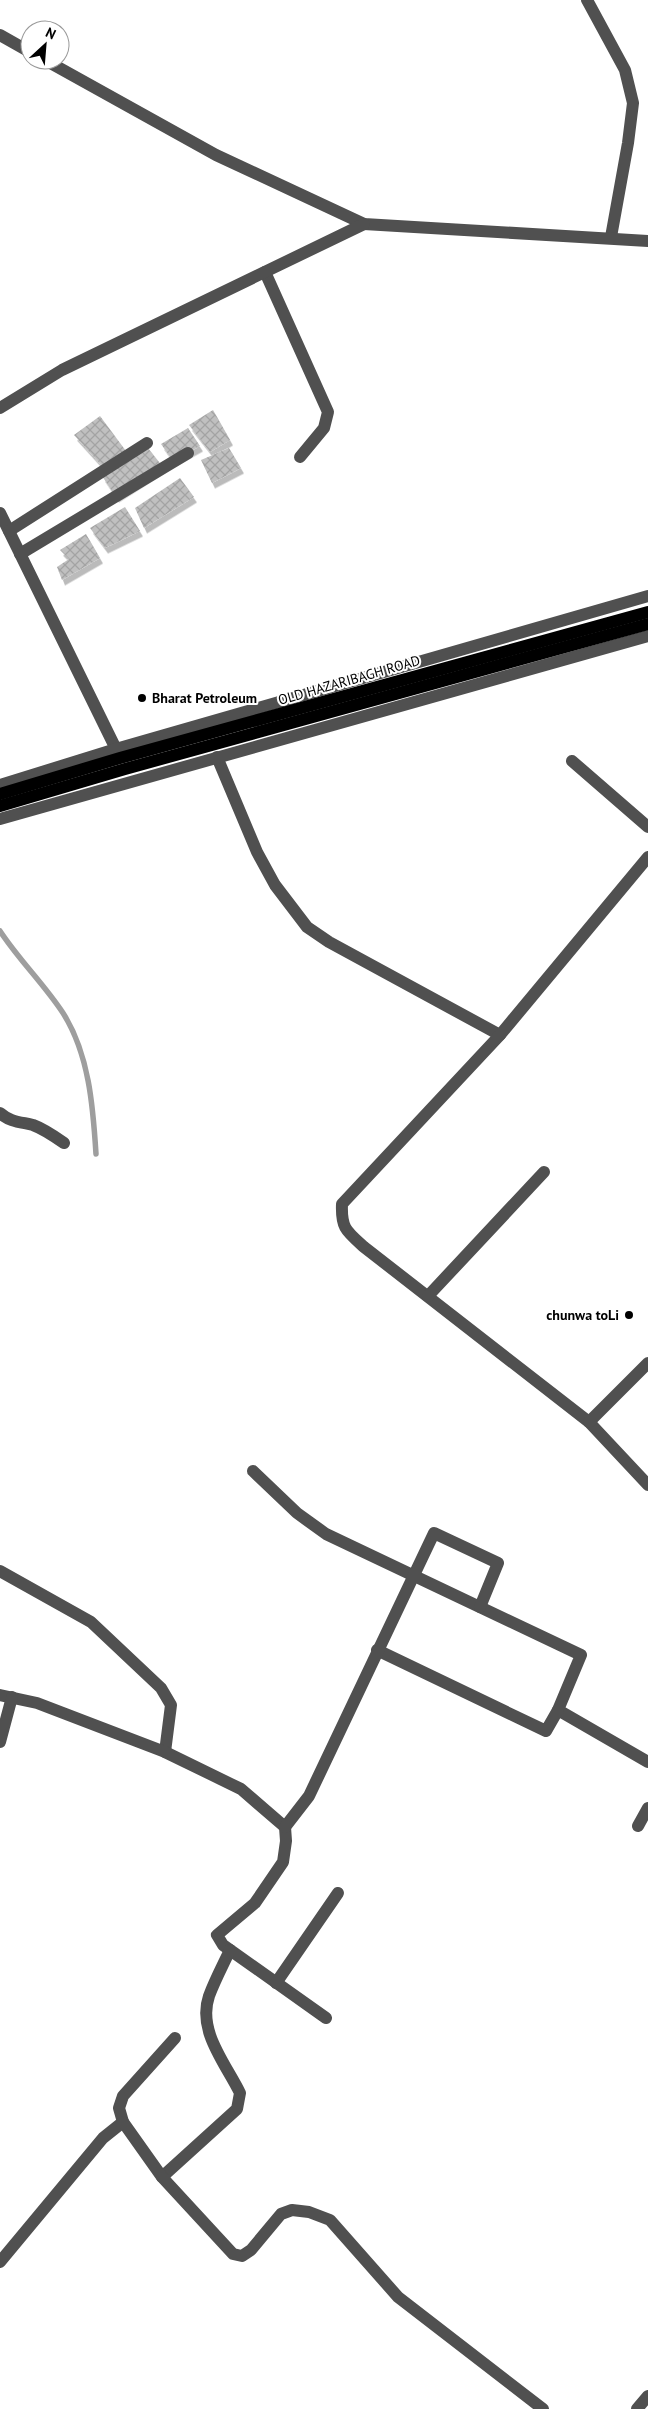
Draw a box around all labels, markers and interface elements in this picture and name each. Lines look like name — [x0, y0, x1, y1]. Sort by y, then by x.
north arrow — [20, 20, 70, 70]
text: N — [43, 23, 59, 43]
street label: OLD HAZARIBAGH ROAD — [276, 651, 422, 709]
place label: Bharat Petroleum — [152, 689, 257, 707]
marker: Bharat Petroleum — [136, 692, 148, 704]
place label: chunwa toLi — [546, 1306, 619, 1324]
marker: chunwa toLi — [623, 1309, 635, 1321]

